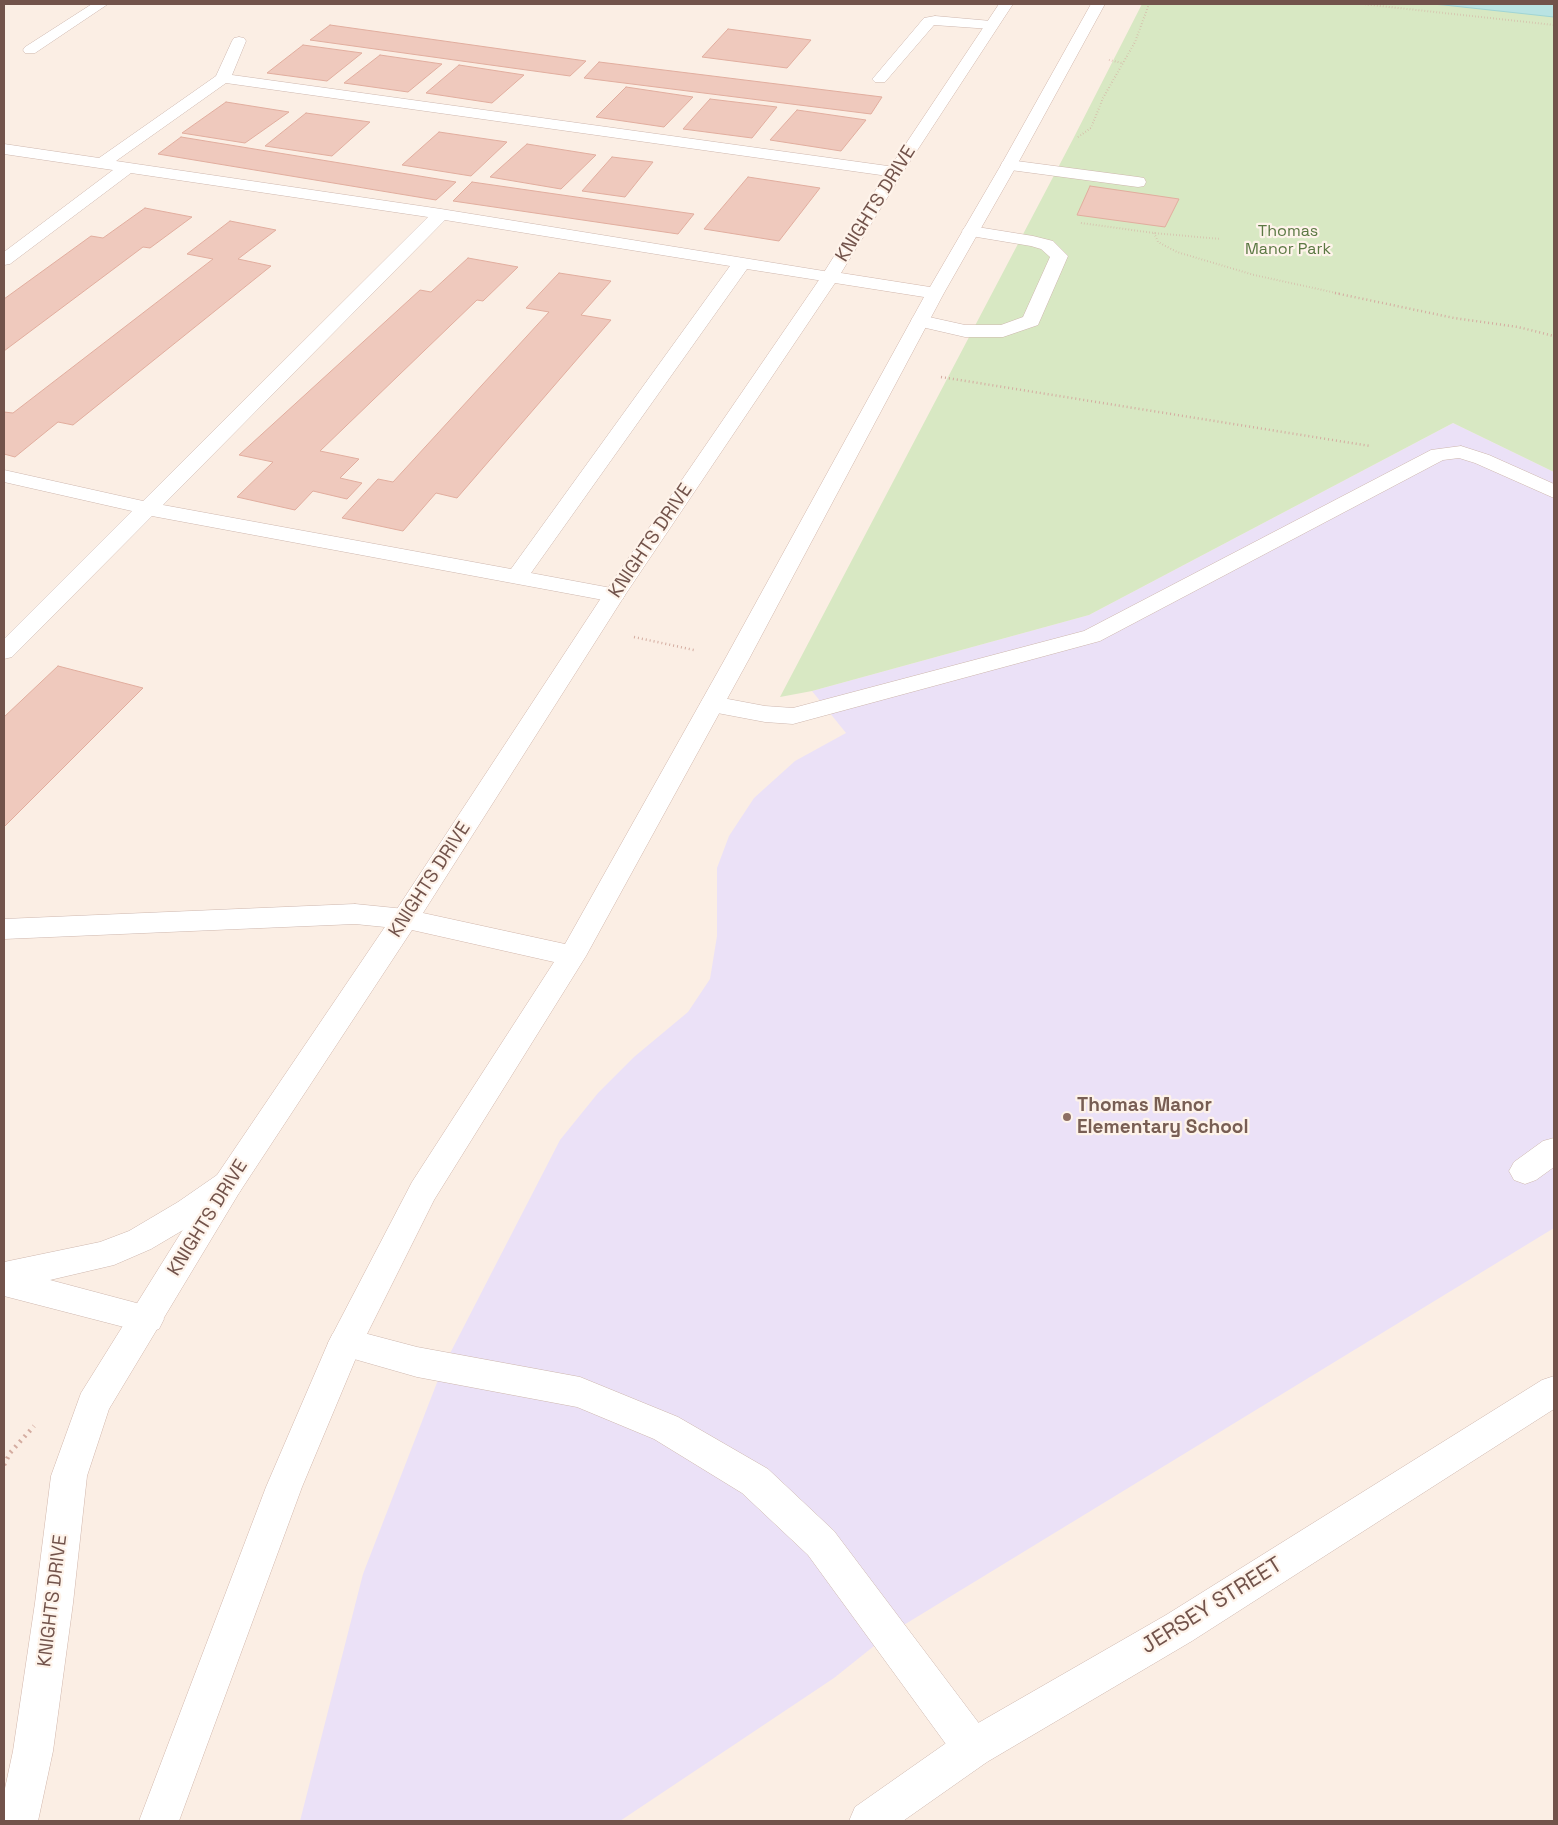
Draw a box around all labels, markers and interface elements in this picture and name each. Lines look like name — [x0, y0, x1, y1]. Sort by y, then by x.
street label: KNIGHTS DRIVE — [831, 142, 921, 266]
park label: Thomas Manor Park — [1245, 222, 1331, 260]
street label: KNIGHTS DRIVE — [604, 480, 698, 602]
street label: KNIGHTS DRIVE — [384, 818, 476, 942]
place label: Thomas Manor Elementary School — [1077, 1095, 1249, 1139]
marker: Thomas Manor Elementary School — [1061, 1111, 1073, 1123]
street label: KNIGHTS DRIVE — [163, 1156, 253, 1280]
street label: KNIGHTS DRIVE — [34, 1534, 72, 1668]
street label: JERSEY STREET — [1136, 1552, 1288, 1660]

